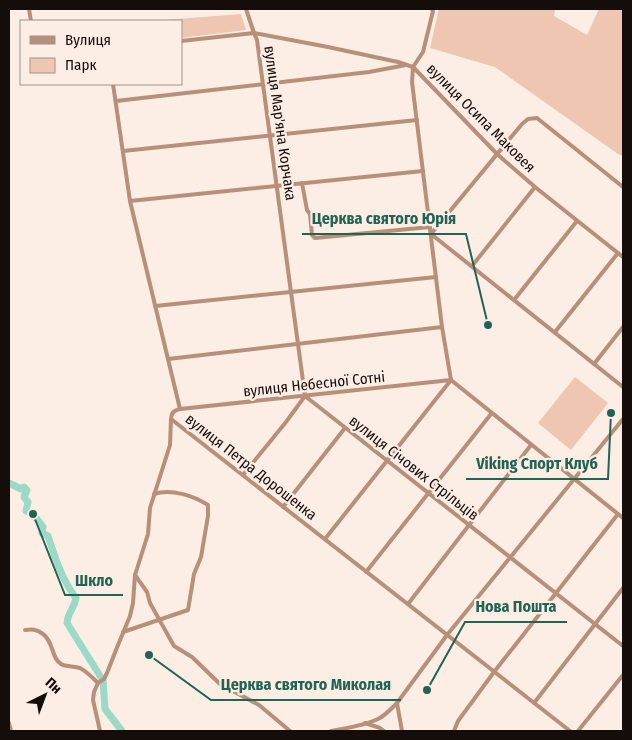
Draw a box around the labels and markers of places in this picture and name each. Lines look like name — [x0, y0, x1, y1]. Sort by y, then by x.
callout: Церква святого Юрія — [302, 203, 466, 234]
callout: Viking Спорт Клуб — [466, 448, 608, 479]
callout: Шкло — [65, 564, 123, 595]
callout: Нова Пошта — [465, 591, 567, 622]
callout: Церква святого Миколая — [211, 669, 401, 700]

